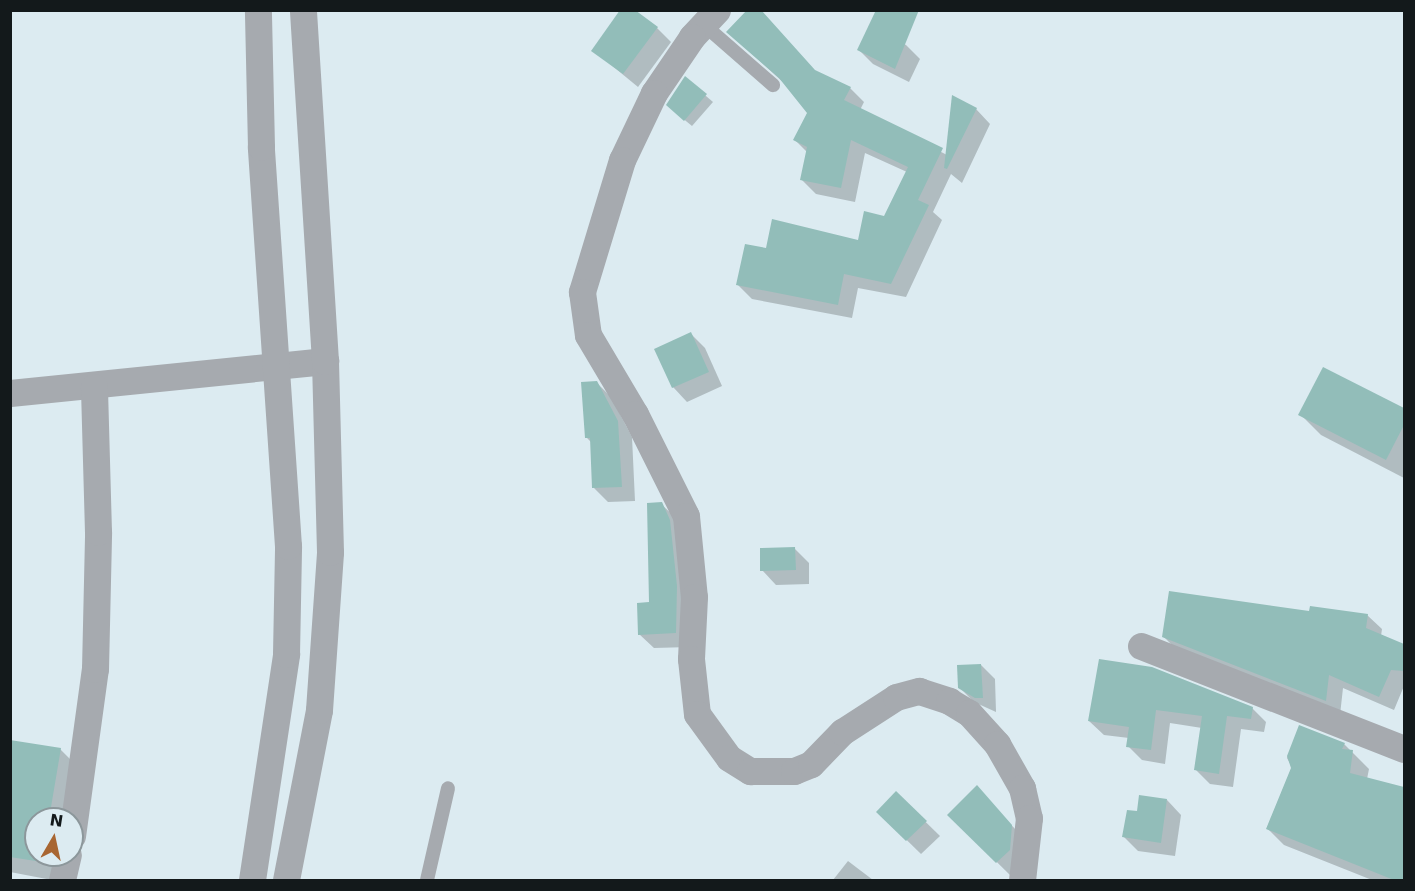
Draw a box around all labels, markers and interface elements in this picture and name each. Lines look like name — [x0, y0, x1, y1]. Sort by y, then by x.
north arrow — [24, 807, 84, 867]
text: N — [48, 810, 65, 831]

